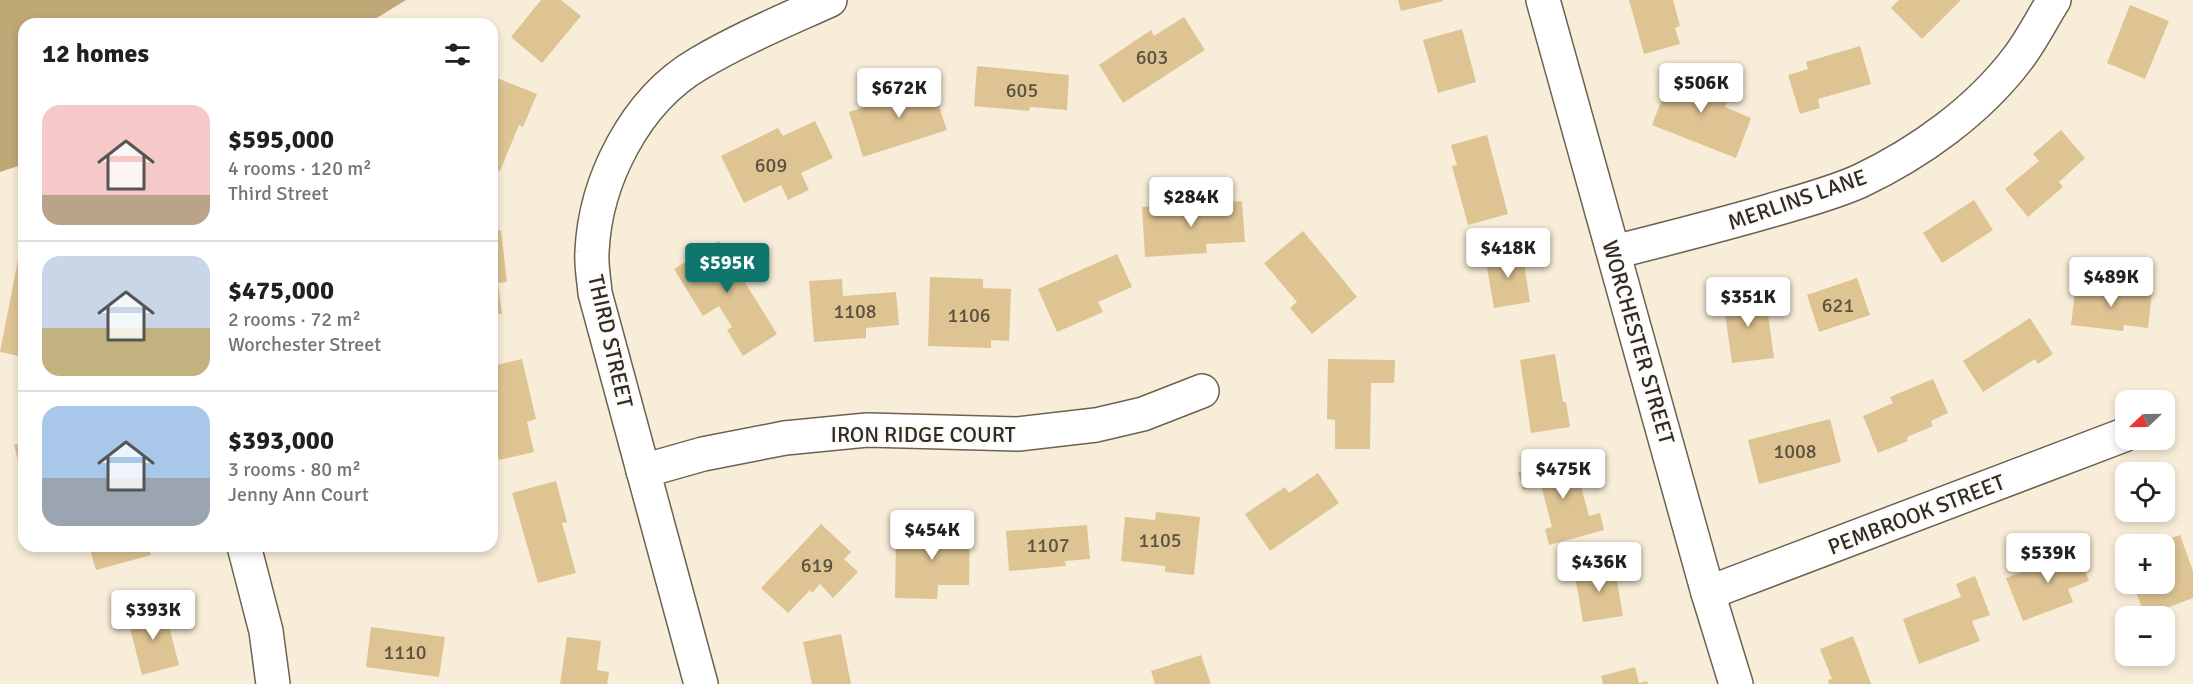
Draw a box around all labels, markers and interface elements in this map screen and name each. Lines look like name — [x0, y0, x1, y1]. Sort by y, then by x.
text: 12 homes — [42, 38, 149, 70]
icon: filters — [441, 38, 474, 71]
house number: 603 — [1136, 45, 1168, 70]
pin: $506K — [1659, 63, 1743, 114]
pin: $672K — [857, 68, 941, 119]
text: $506K — [1673, 70, 1729, 95]
text: $672K — [871, 75, 927, 100]
house number: 605 — [1006, 78, 1038, 103]
text: $595,000 — [228, 124, 334, 156]
icon: home — [90, 129, 162, 201]
house number: 609 — [755, 153, 787, 178]
text: 4 rooms · 120 m² — [228, 156, 372, 181]
street label: MERLINS LANE — [1724, 163, 1870, 236]
pin: $284K — [1149, 177, 1233, 228]
text: Third Street — [228, 181, 328, 206]
text: $284K — [1163, 184, 1219, 209]
pin: $418K — [1466, 228, 1550, 279]
text: $418K — [1480, 235, 1536, 260]
street label: WORCHESTER STREET — [1596, 237, 1681, 447]
pin: $595K — [685, 243, 769, 294]
text: $595K — [699, 250, 755, 275]
pin: $489K — [2069, 257, 2153, 308]
text: $489K — [2083, 264, 2139, 289]
street label: THIRD STREET — [582, 272, 639, 410]
text: $475,000 — [228, 275, 334, 307]
pin: $351K — [1706, 277, 1790, 328]
icon: home — [90, 280, 162, 352]
text: $351K — [1720, 284, 1776, 309]
house number: 621 — [1822, 293, 1854, 318]
house number: 1108 — [833, 299, 877, 324]
house number: 1106 — [947, 303, 991, 328]
text: 2 rooms · 72 m² — [228, 307, 361, 332]
text: Worchester Street — [228, 332, 381, 357]
north arrow — [2115, 390, 2175, 450]
map controls — [2115, 390, 2175, 666]
street label: IRON RIDGE COURT — [830, 421, 1016, 448]
text: $393,000 — [228, 425, 334, 457]
icon: home — [90, 430, 162, 502]
house number: 1008 — [1773, 439, 1817, 464]
pin: $475K — [1521, 449, 1605, 500]
text: $475K — [1535, 456, 1591, 481]
text: 3 rooms · 80 m² — [228, 457, 361, 482]
button: locate — [2115, 462, 2175, 522]
street label: PEMBROOK STREET — [1824, 468, 2009, 561]
text: Jenny Ann Court — [228, 482, 369, 507]
pin: $454K — [890, 510, 974, 561]
text: $454K — [904, 517, 960, 542]
house number: 1105 — [1138, 528, 1182, 553]
house number: 1107 — [1026, 533, 1070, 558]
pin: $539K — [2006, 533, 2090, 584]
button: + — [2115, 534, 2175, 594]
text: $539K — [2020, 540, 2076, 565]
pin: $436K — [1557, 542, 1641, 593]
text: $436K — [1571, 549, 1627, 574]
house number: 619 — [801, 553, 833, 578]
pin: $393K — [111, 590, 195, 641]
text: $393K — [125, 597, 181, 622]
button: − — [2115, 606, 2175, 666]
house number: 1110 — [383, 640, 427, 665]

